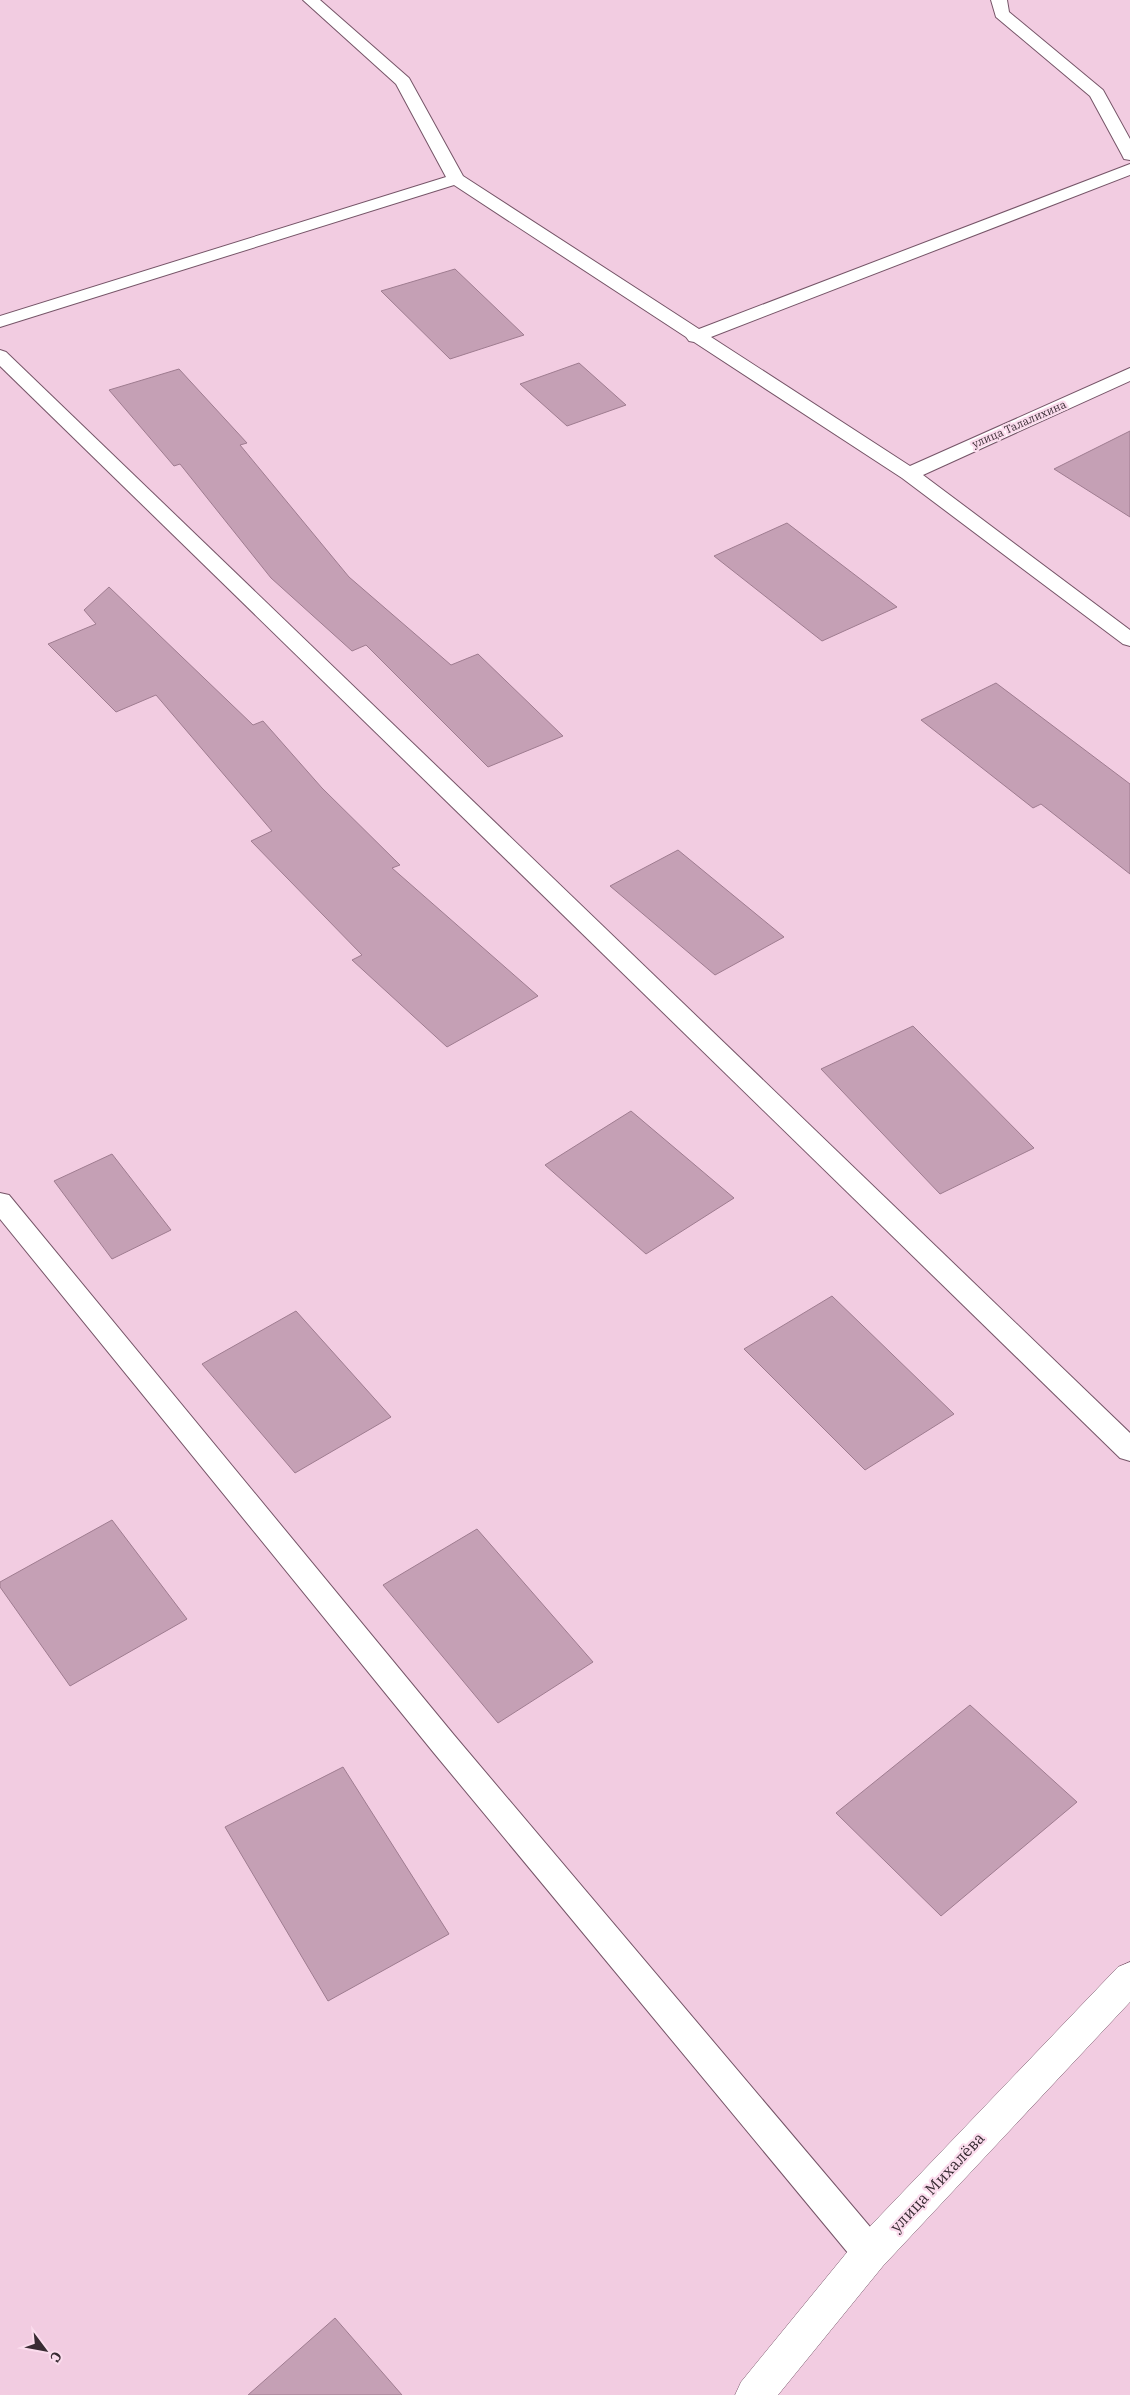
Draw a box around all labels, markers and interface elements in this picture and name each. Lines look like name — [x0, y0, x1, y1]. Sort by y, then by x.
street label: улица Талалихина — [970, 397, 1068, 451]
street label: улица Михалёва — [886, 2128, 989, 2236]
north arrow — [20, 2325, 70, 2375]
text: С — [46, 2348, 66, 2366]

